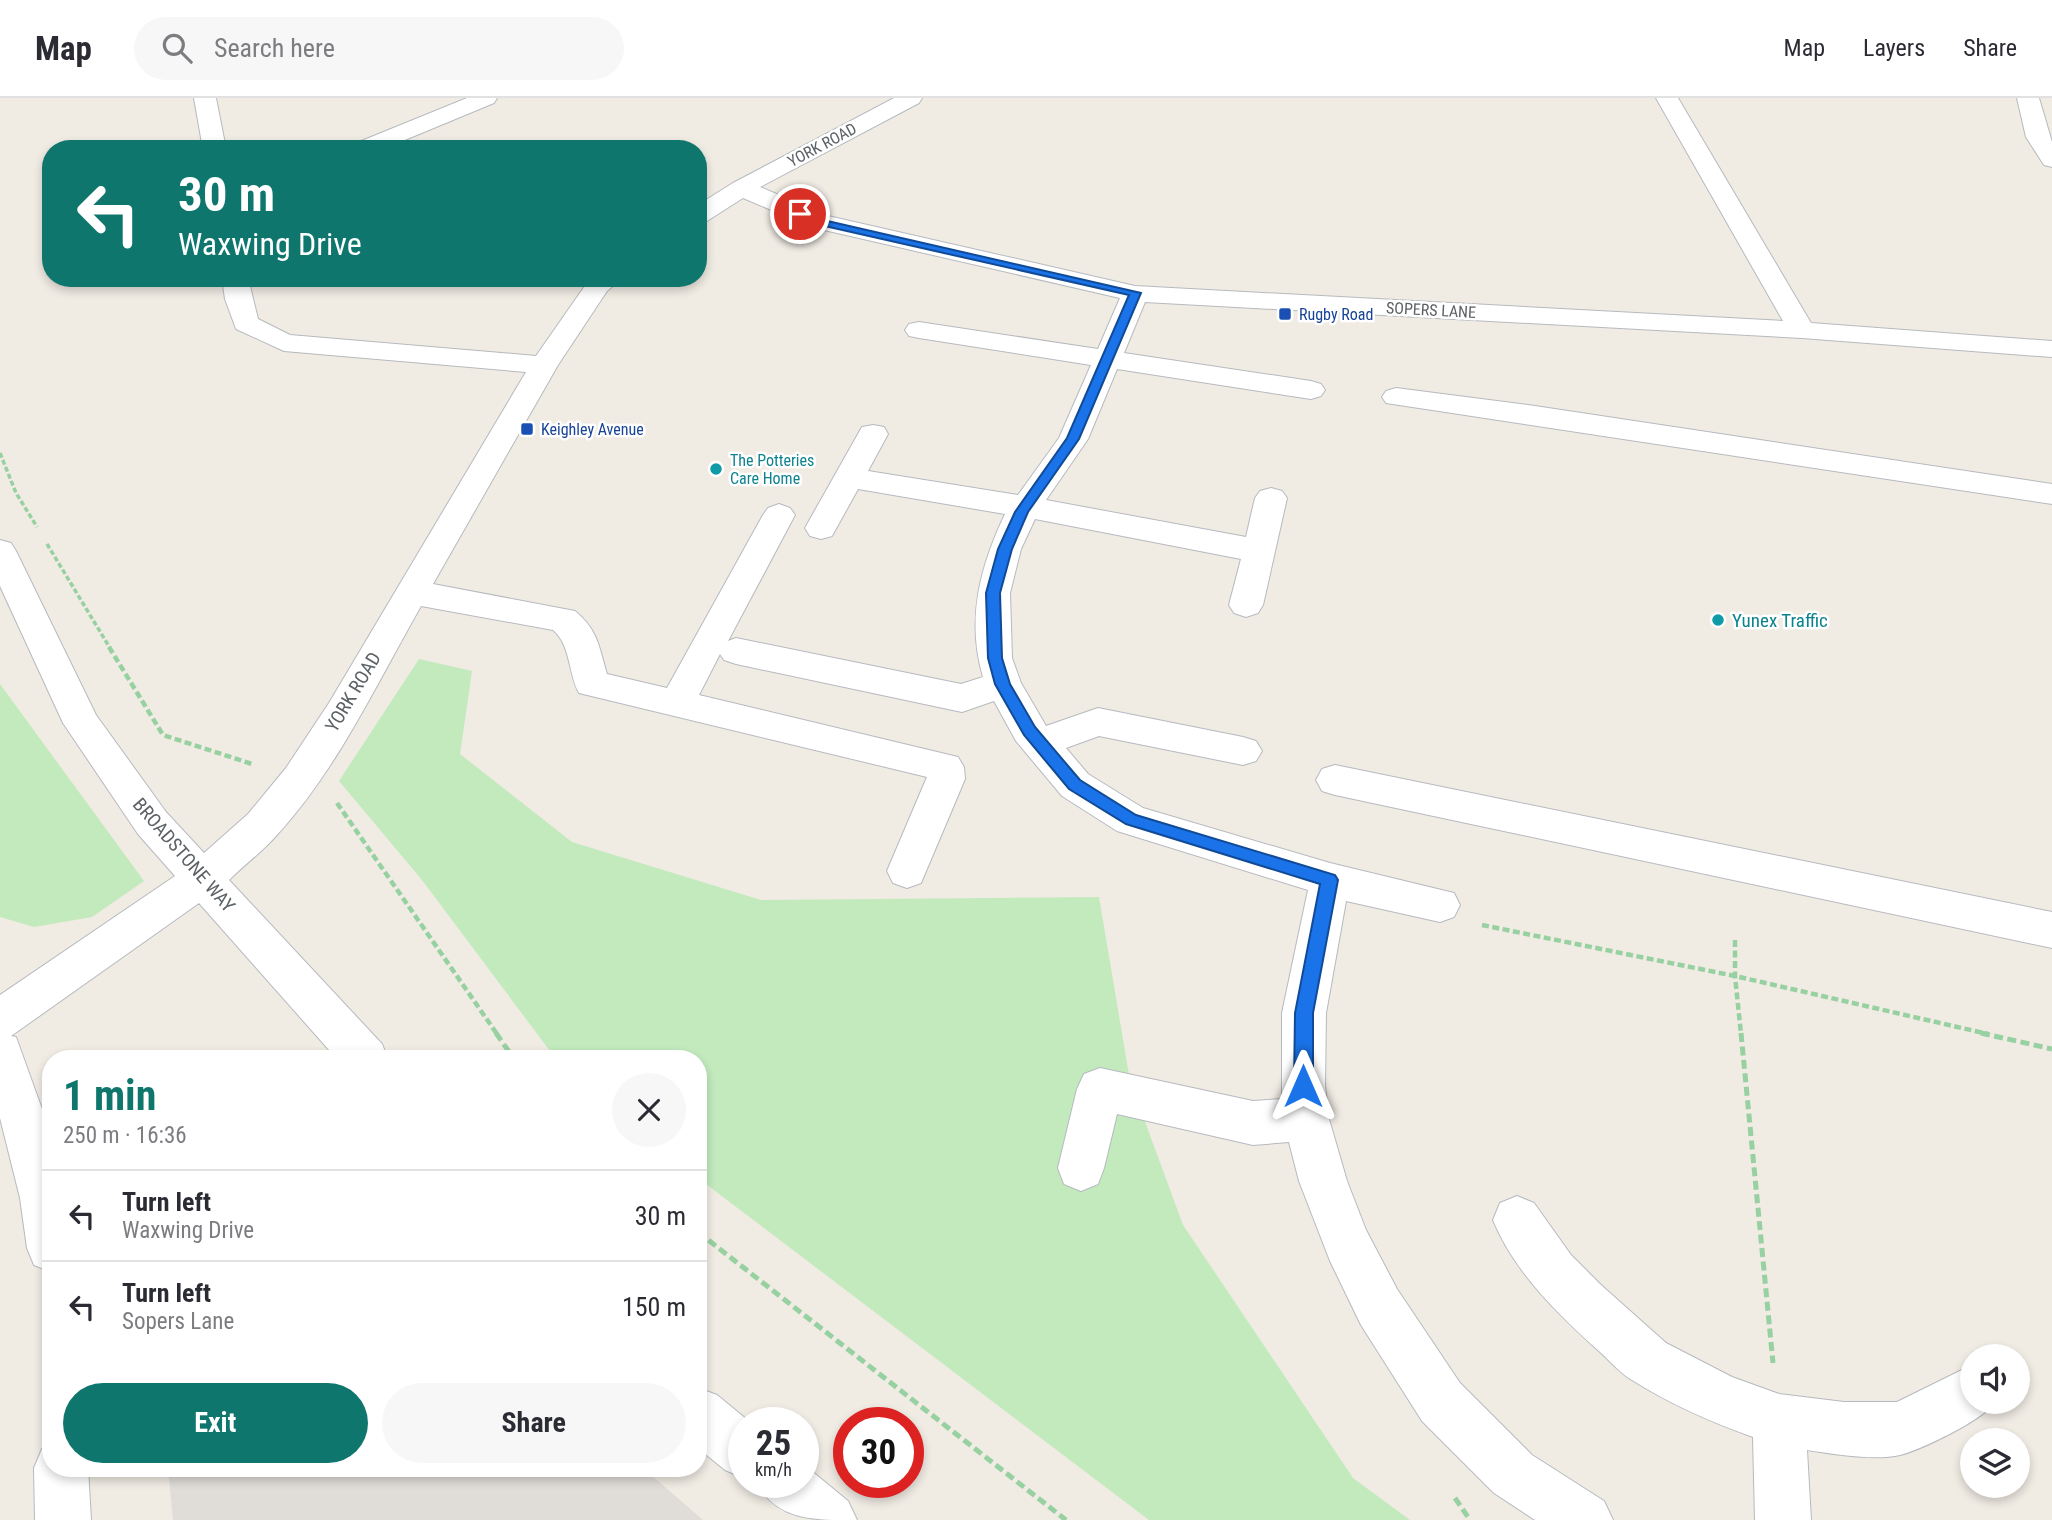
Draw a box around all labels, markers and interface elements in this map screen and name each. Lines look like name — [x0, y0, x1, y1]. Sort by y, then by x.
search box — [134, 17, 624, 80]
text: Map — [35, 29, 92, 68]
icon: search — [158, 29, 196, 67]
text: Search here — [214, 33, 335, 63]
text: Map — [1784, 34, 1825, 62]
text: Layers — [1863, 34, 1925, 62]
text: Share — [1963, 34, 2017, 62]
street label: YORK ROAD — [784, 119, 860, 171]
text: 30 m — [178, 166, 275, 223]
icon: left — [63, 168, 154, 259]
pin — [770, 184, 830, 244]
icon: arrive — [781, 195, 819, 233]
text: Waxwing Drive — [178, 225, 362, 263]
street label: SOPERS LANE — [1386, 298, 1477, 322]
place label: Rugby Road — [1299, 305, 1373, 324]
marker: Rugby Road — [1277, 306, 1293, 322]
place label: Keighley Avenue — [541, 420, 644, 439]
marker: Keighley Avenue — [519, 421, 535, 437]
place label: The Potteries Care Home — [730, 451, 814, 488]
marker: The Potteries Care Home — [708, 461, 724, 477]
place label: Yunex Traffic — [1732, 609, 1828, 632]
marker: Yunex Traffic — [1710, 612, 1726, 628]
street label: YORK ROAD — [320, 648, 386, 736]
street label: BROADSTONE WAY — [128, 793, 240, 917]
position arrow — [1266, 1049, 1340, 1123]
text: 1 min — [63, 1071, 156, 1120]
button: close — [612, 1073, 686, 1147]
text: 250 m · 16:36 — [63, 1122, 187, 1149]
text: Turn left — [122, 1187, 211, 1217]
icon: left — [63, 1197, 101, 1235]
text: 30 m — [635, 1201, 686, 1231]
text: Waxwing Drive — [122, 1217, 254, 1244]
text: Turn left — [122, 1278, 211, 1308]
icon: left — [63, 1288, 101, 1326]
text: 150 m — [622, 1292, 686, 1322]
text: Sopers Lane — [122, 1308, 234, 1335]
map controls — [1960, 1344, 2030, 1498]
button: sound — [1960, 1344, 2030, 1414]
button: Exit — [63, 1383, 368, 1463]
button: Share — [382, 1383, 686, 1463]
speed limit sign: 30 — [833, 1407, 924, 1498]
text: 25 — [756, 1423, 791, 1464]
button: layers — [1960, 1428, 2030, 1498]
text: km/h — [755, 1459, 792, 1480]

